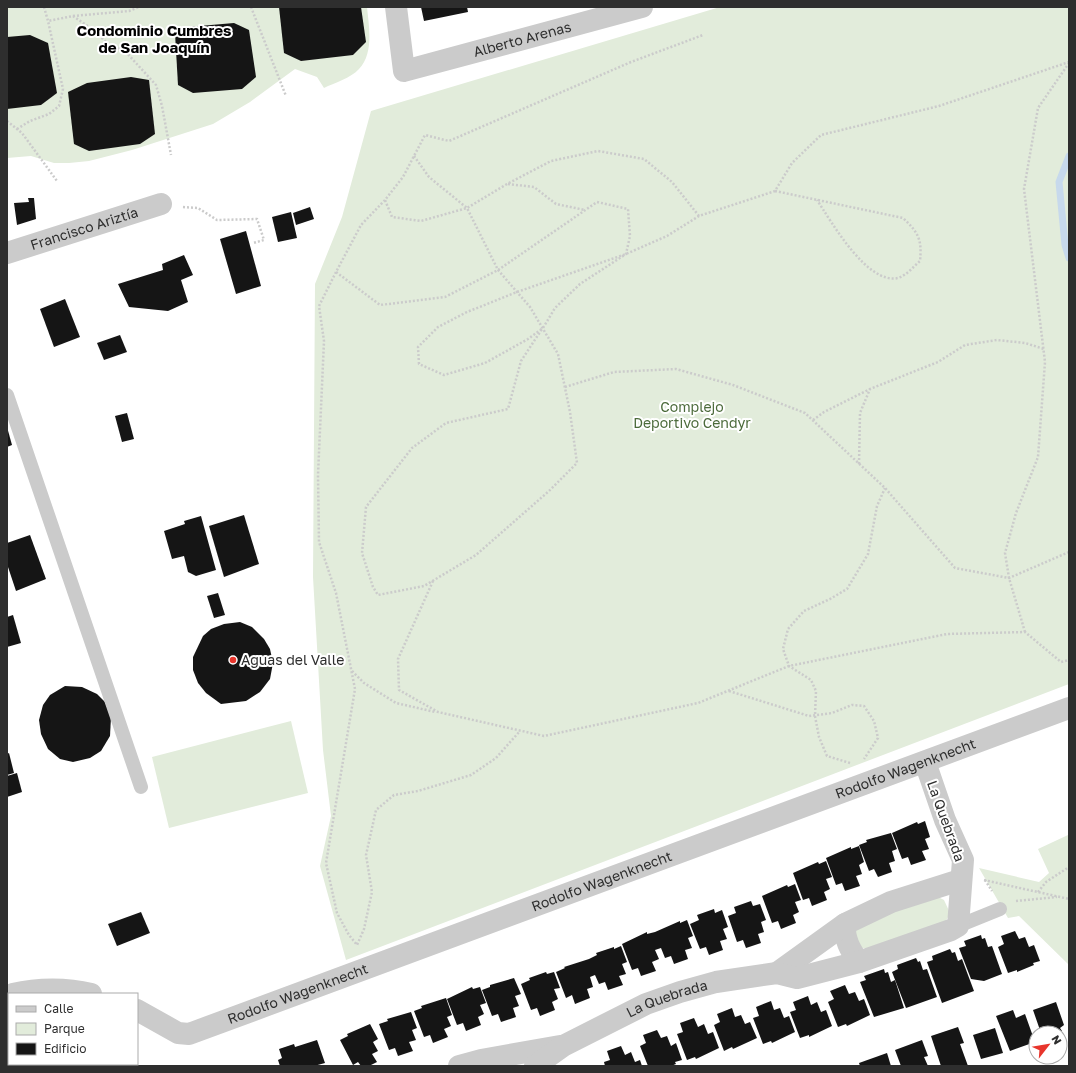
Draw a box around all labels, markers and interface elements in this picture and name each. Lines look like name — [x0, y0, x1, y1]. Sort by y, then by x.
street label: Alberto Arenas — [471, 17, 573, 60]
district label: Condominio Cumbres de San Joaquín — [77, 21, 231, 56]
street label: Francisco Ariztía — [28, 203, 140, 253]
park label: Complejo Deportivo Cendyr — [633, 398, 751, 431]
place label: Aguas del Valle — [241, 651, 344, 668]
marker: Aguas del Valle — [228, 655, 238, 665]
street label: Rodolfo Wagenknecht — [833, 734, 978, 802]
street label: La Quebrada — [924, 778, 969, 864]
street label: Rodolfo Wagenknecht — [529, 847, 674, 914]
street label: Rodolfo Wagenknecht — [225, 959, 370, 1027]
street label: La Quebrada — [623, 976, 709, 1021]
legend — [8, 993, 138, 1065]
text: Calle — [44, 1001, 74, 1016]
text: Parque — [44, 1021, 85, 1036]
north arrow — [1028, 1025, 1068, 1065]
text: N — [1049, 1033, 1065, 1047]
text: Edificio — [44, 1041, 86, 1056]

